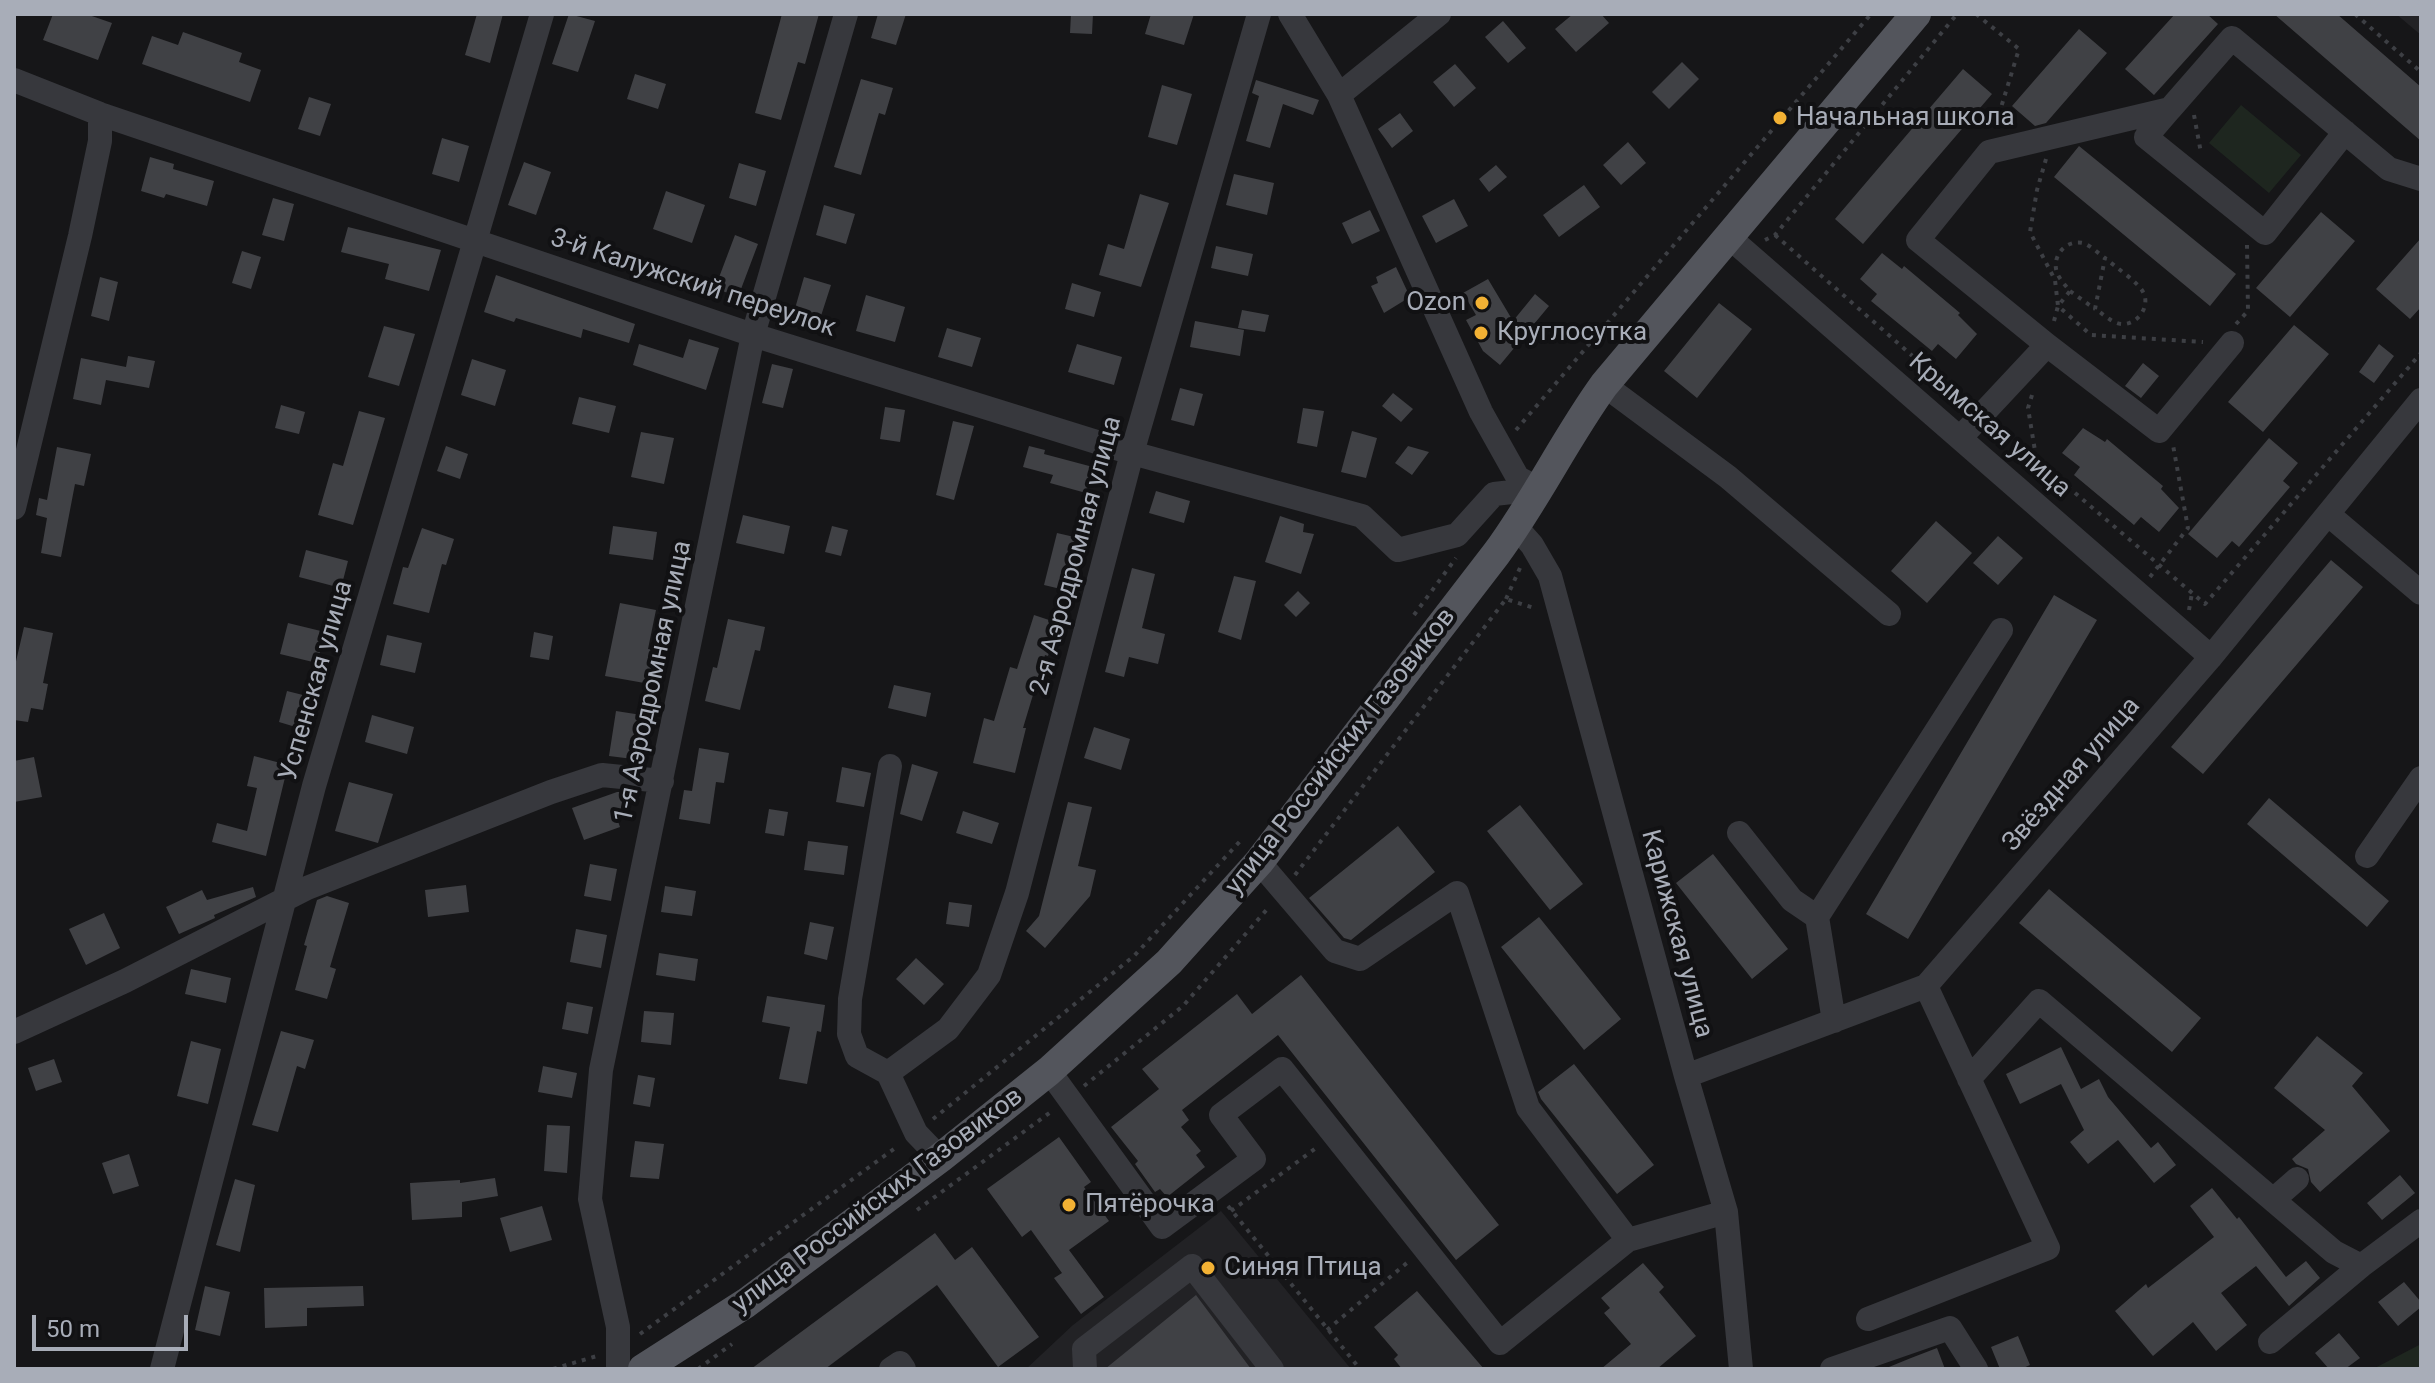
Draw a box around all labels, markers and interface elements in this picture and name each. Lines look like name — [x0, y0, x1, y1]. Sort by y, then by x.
place label: Начальная школа — [1796, 102, 2015, 134]
marker: Начальная школа — [1771, 109, 1789, 127]
street label: 3-й Калужский переулок — [547, 223, 839, 345]
place label: Ozon — [1406, 287, 1466, 319]
marker: Ozon — [1473, 294, 1491, 312]
place label: Круглосутка — [1497, 317, 1647, 349]
marker: Круглосутка — [1472, 324, 1490, 342]
street label: Крымская улица — [1902, 347, 2076, 505]
street label: 2-я Аэродромная улица — [1025, 413, 1129, 699]
street label: 1-я Аэродромная улица — [609, 538, 699, 826]
street label: Успенская улица — [274, 577, 360, 785]
street label: улица Российских Газовиков — [1219, 602, 1463, 902]
street label: Звёздная улица — [1997, 691, 2147, 859]
street label: Карижская улица — [1633, 827, 1719, 1041]
street label: улица Российских Газовиков — [727, 1082, 1029, 1320]
place label: Пятёрочка — [1085, 1189, 1215, 1221]
marker: Пятёрочка — [1060, 1196, 1078, 1214]
place label: Синяя Птица — [1224, 1252, 1382, 1284]
marker: Синяя Птица — [1199, 1259, 1217, 1277]
scale bar — [36, 1299, 192, 1349]
text: 50 m — [46, 1315, 100, 1343]

